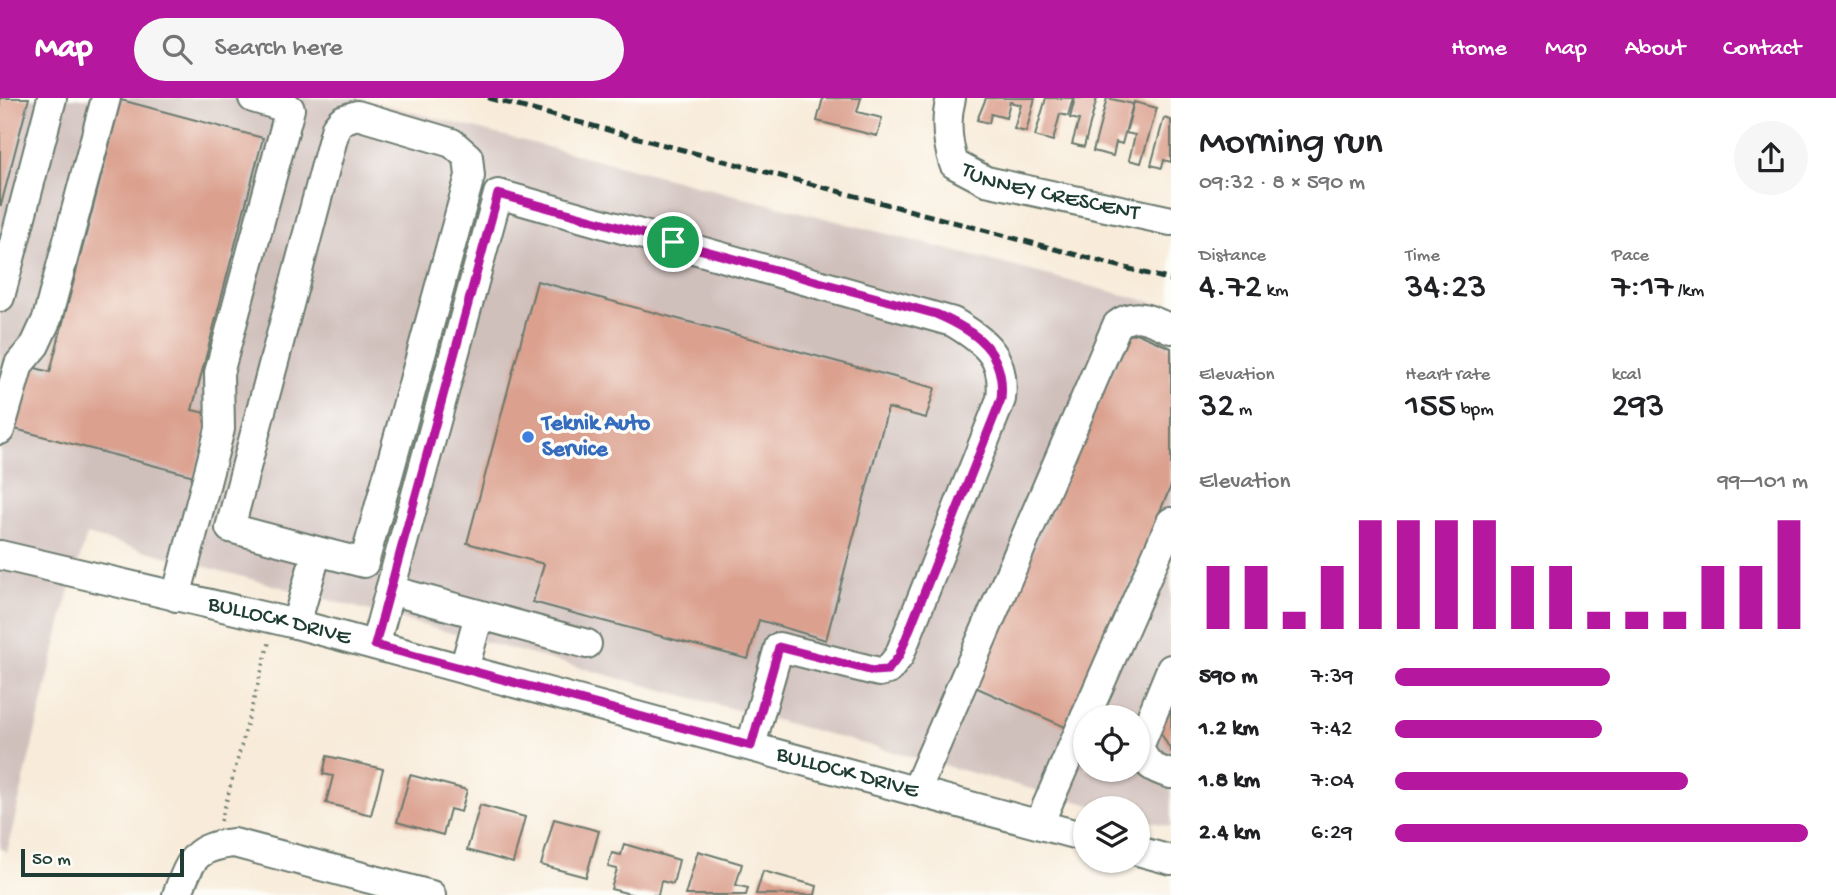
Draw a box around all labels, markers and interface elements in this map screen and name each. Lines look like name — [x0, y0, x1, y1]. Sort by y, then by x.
search box — [134, 18, 624, 81]
text: Map — [35, 30, 92, 68]
icon: search — [158, 30, 196, 68]
text: Search here — [214, 34, 343, 65]
text: Home — [1451, 35, 1507, 64]
text: Map — [1545, 35, 1587, 64]
text: About — [1625, 35, 1685, 64]
text: Contact — [1723, 35, 1801, 64]
button: share — [1734, 121, 1808, 195]
text: Morning run — [1199, 122, 1383, 166]
street label: TUNNEY CRESCENT — [954, 156, 1143, 227]
text: 09:32 · 8 × 590 m — [1199, 170, 1365, 197]
pin — [643, 212, 703, 272]
icon: arrive — [654, 223, 692, 261]
text: Distance — [1199, 245, 1266, 268]
text: Time — [1405, 245, 1440, 268]
text: Pace — [1612, 245, 1649, 268]
text: 4.72 — [1199, 268, 1262, 309]
text: 34:23 — [1405, 268, 1486, 309]
text: 7:17 — [1612, 268, 1673, 309]
text: km — [1262, 280, 1288, 303]
text: /km — [1673, 280, 1704, 303]
text: Elevation — [1199, 364, 1275, 387]
text: Heart rate — [1405, 364, 1490, 387]
text: kcal — [1612, 364, 1641, 387]
text: 32 — [1199, 387, 1234, 428]
text: 155 — [1405, 387, 1456, 428]
text: 293 — [1612, 387, 1665, 428]
text: m — [1234, 399, 1252, 422]
text: bpm — [1456, 399, 1494, 422]
place label: Teknik Auto Service — [540, 411, 650, 464]
marker: Teknik Auto Service — [520, 429, 536, 445]
text: Elevation — [1199, 469, 1290, 496]
text: 99–101 m — [1717, 469, 1808, 496]
street label: BULLOCK DRIVE — [204, 590, 355, 652]
text: 590 m — [1199, 664, 1257, 691]
text: 7:39 — [1311, 664, 1354, 691]
map controls — [1073, 705, 1150, 873]
button: locate — [1073, 705, 1150, 782]
text: 1.2 km — [1199, 716, 1259, 743]
text: 7:42 — [1311, 716, 1352, 743]
street label: BULLOCK DRIVE — [772, 741, 923, 805]
text: 1.8 km — [1199, 768, 1260, 795]
text: 7:04 — [1311, 768, 1354, 795]
button: layers — [1073, 796, 1150, 873]
text: 2.4 km — [1199, 820, 1260, 847]
text: 6:29 — [1311, 820, 1353, 847]
scale bar — [21, 846, 184, 878]
text: 50 m — [32, 849, 71, 872]

